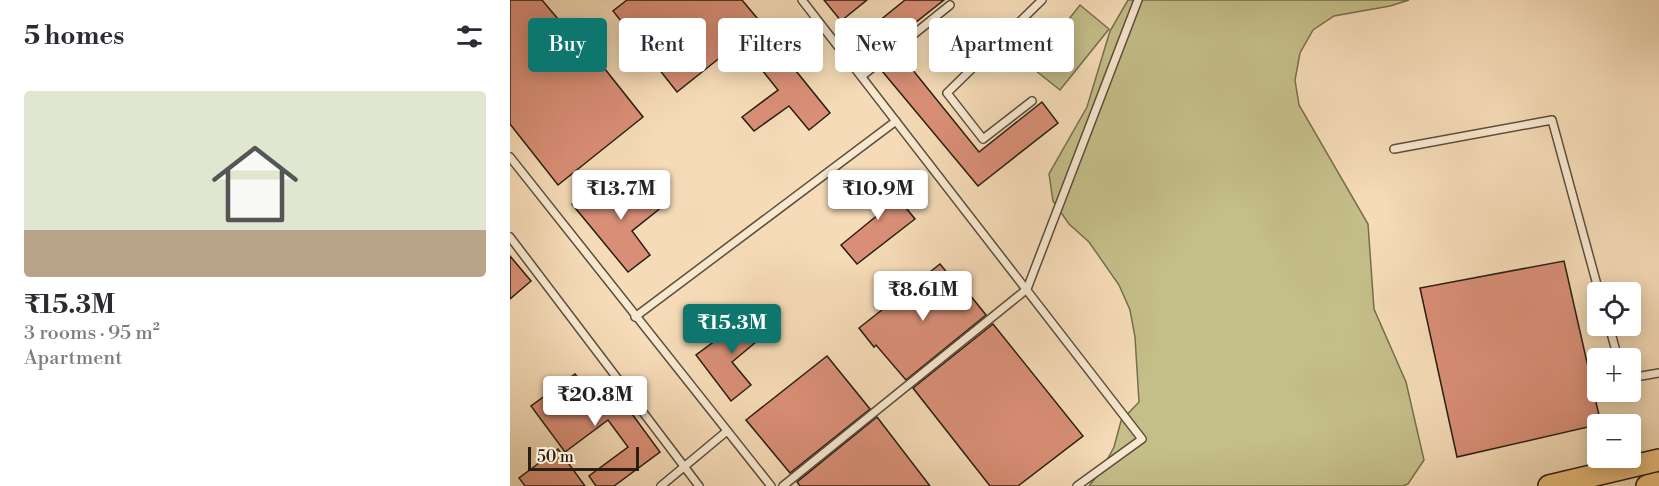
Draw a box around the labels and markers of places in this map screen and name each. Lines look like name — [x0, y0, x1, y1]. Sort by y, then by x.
pin: ₹13.7M — [572, 170, 670, 221]
pin: ₹10.9M — [829, 170, 927, 221]
pin: ₹8.61M — [874, 271, 972, 322]
pin: ₹15.3M — [683, 304, 781, 355]
pin: ₹20.8M — [546, 376, 644, 427]

